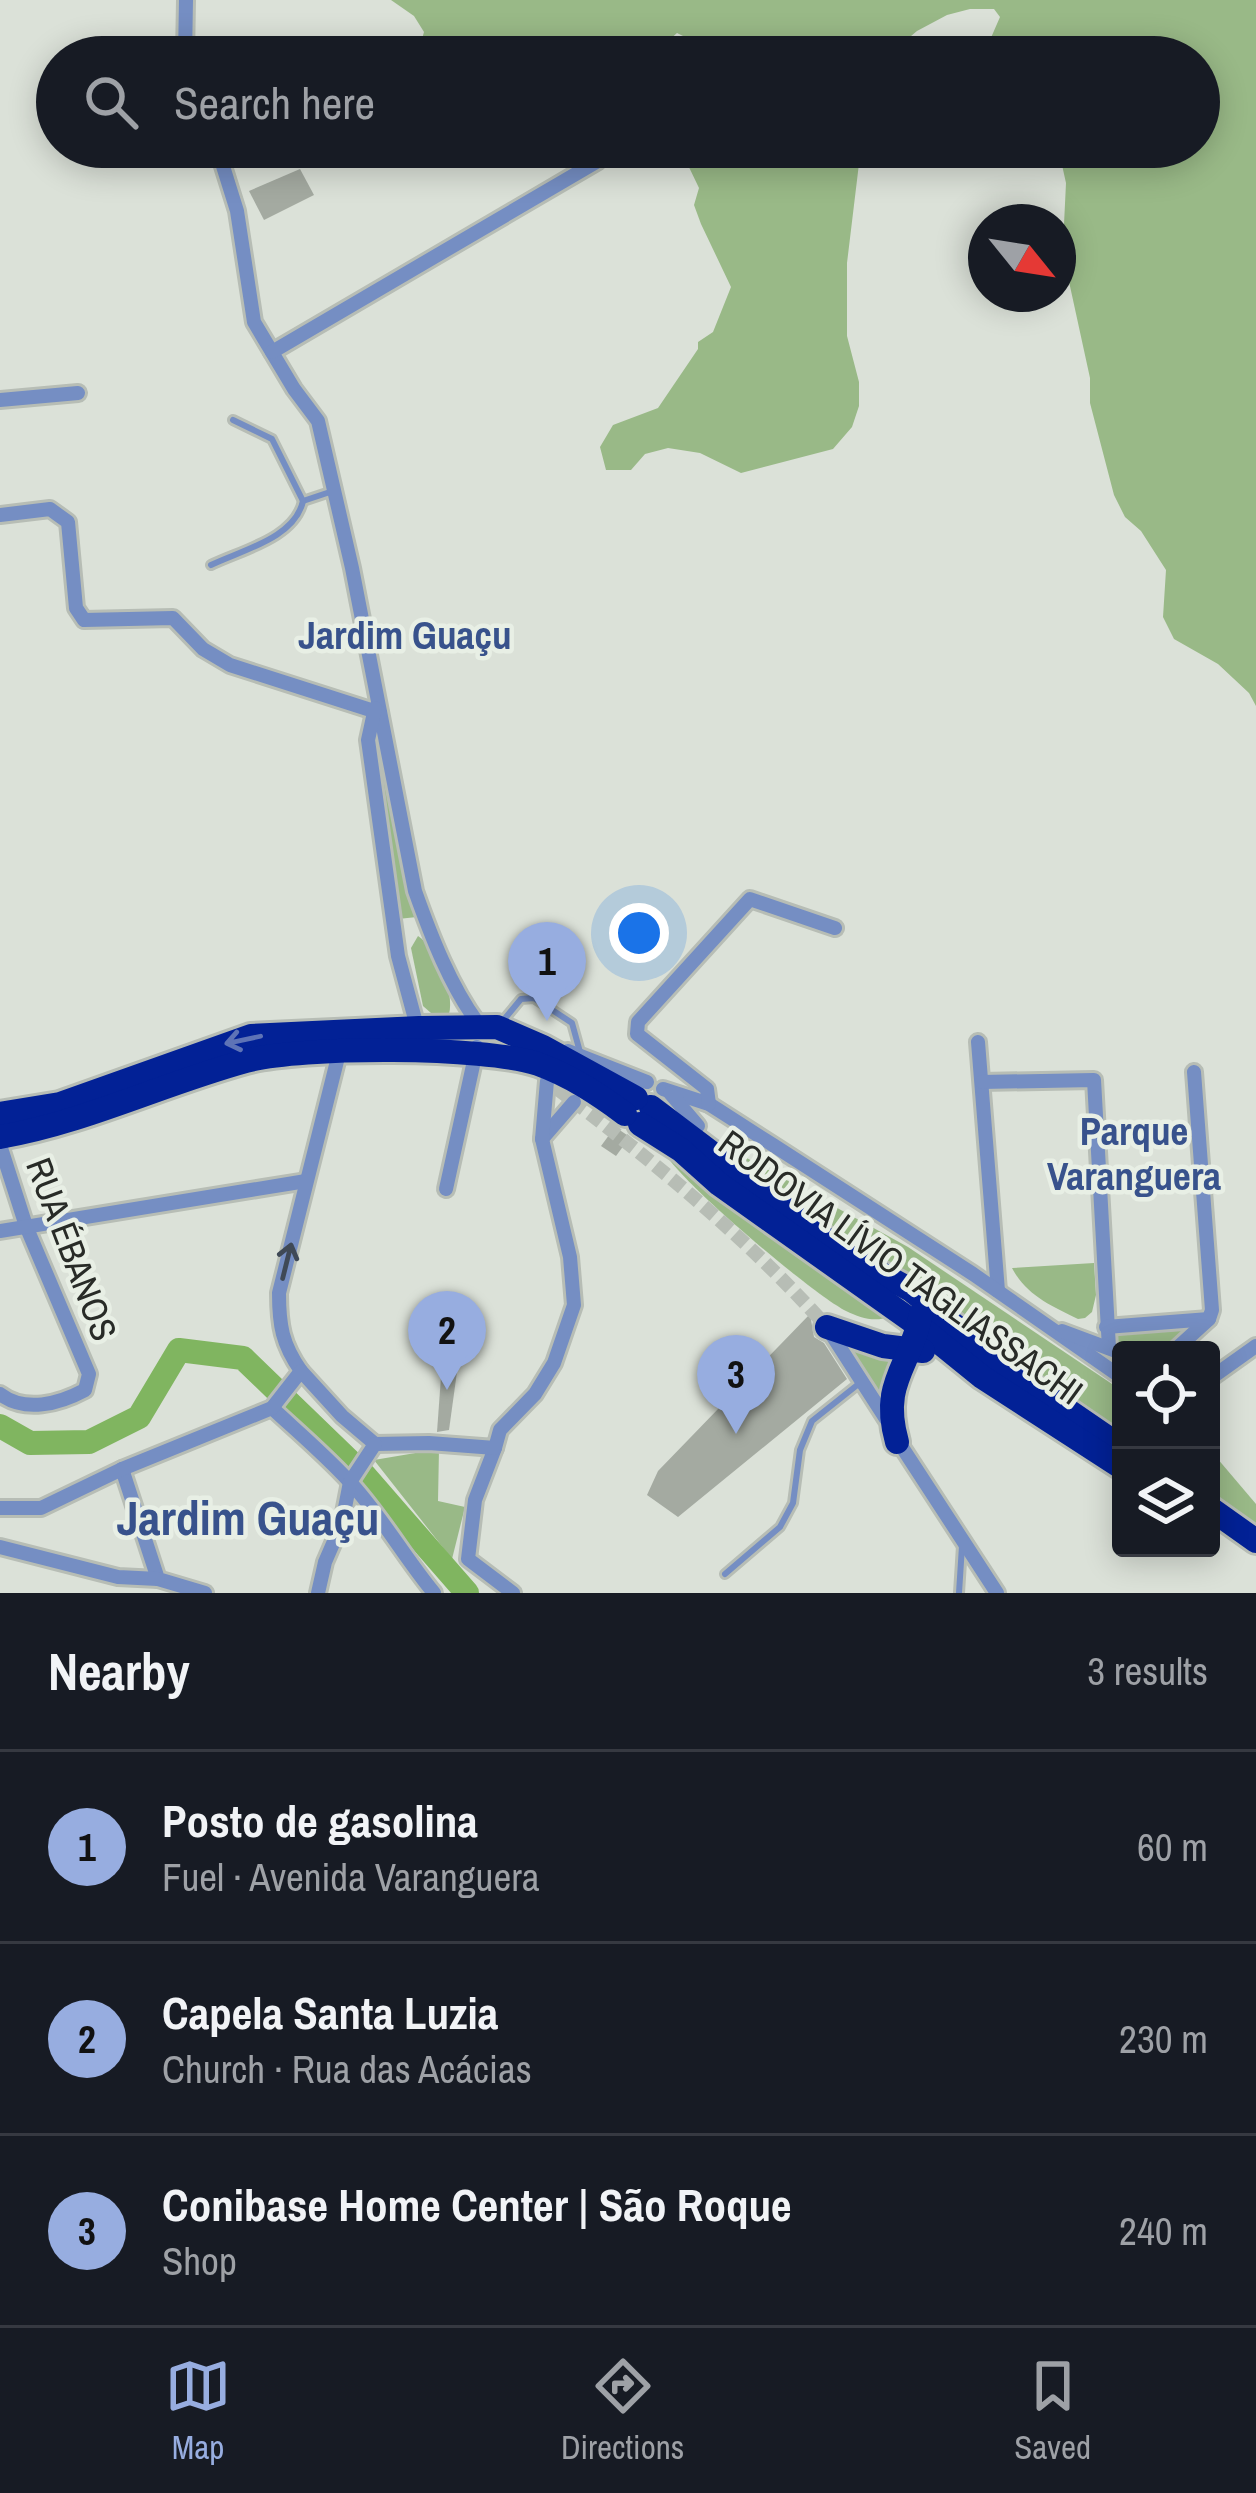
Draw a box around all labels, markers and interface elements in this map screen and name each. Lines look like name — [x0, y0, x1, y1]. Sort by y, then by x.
search box — [36, 36, 1220, 168]
icon: search — [78, 69, 144, 135]
text: Search here — [174, 72, 375, 133]
north arrow — [968, 204, 1076, 312]
district label: Jardim Guaçu — [298, 609, 512, 661]
your location — [609, 903, 669, 963]
pin: 1 — [508, 922, 586, 1021]
one-way arrow — [225, 1029, 263, 1052]
district label: Parque Varanguera — [1047, 1105, 1221, 1202]
street label: RODOVIA LÍVIO TAGLIASSACHI — [709, 1119, 1093, 1415]
street label: RUA ÉBANOS — [15, 1151, 129, 1347]
one-way arrow — [277, 1242, 299, 1280]
pin: 2 — [408, 1291, 486, 1390]
pin: 3 — [697, 1335, 775, 1434]
map controls — [1112, 1341, 1220, 1557]
button: locate — [1112, 1341, 1220, 1449]
button: layers — [1112, 1449, 1220, 1557]
district label: Jardim Guaçu — [117, 1485, 379, 1550]
text: Nearby — [48, 1637, 190, 1706]
text: 3 results — [1087, 1645, 1208, 1697]
text: Posto de gasolina — [162, 1790, 478, 1851]
text: 1 — [78, 1821, 96, 1873]
text: 60 m — [1137, 1821, 1208, 1873]
text: Fuel · Avenida Varanguera — [162, 1851, 540, 1903]
text: Capela Santa Luzia — [162, 1982, 498, 2043]
text: 2 — [78, 2013, 96, 2065]
text: 230 m — [1119, 2013, 1208, 2065]
text: Church · Rua das Acácias — [162, 2043, 532, 2095]
text: Conibase Home Center | São Roque — [162, 2174, 792, 2235]
text: 3 — [78, 2205, 96, 2257]
text: 240 m — [1119, 2205, 1208, 2257]
text: Shop — [162, 2235, 237, 2287]
tab: Map — [165, 2353, 231, 2469]
tab: Directions — [561, 2353, 684, 2469]
tab: Saved — [1014, 2353, 1091, 2469]

